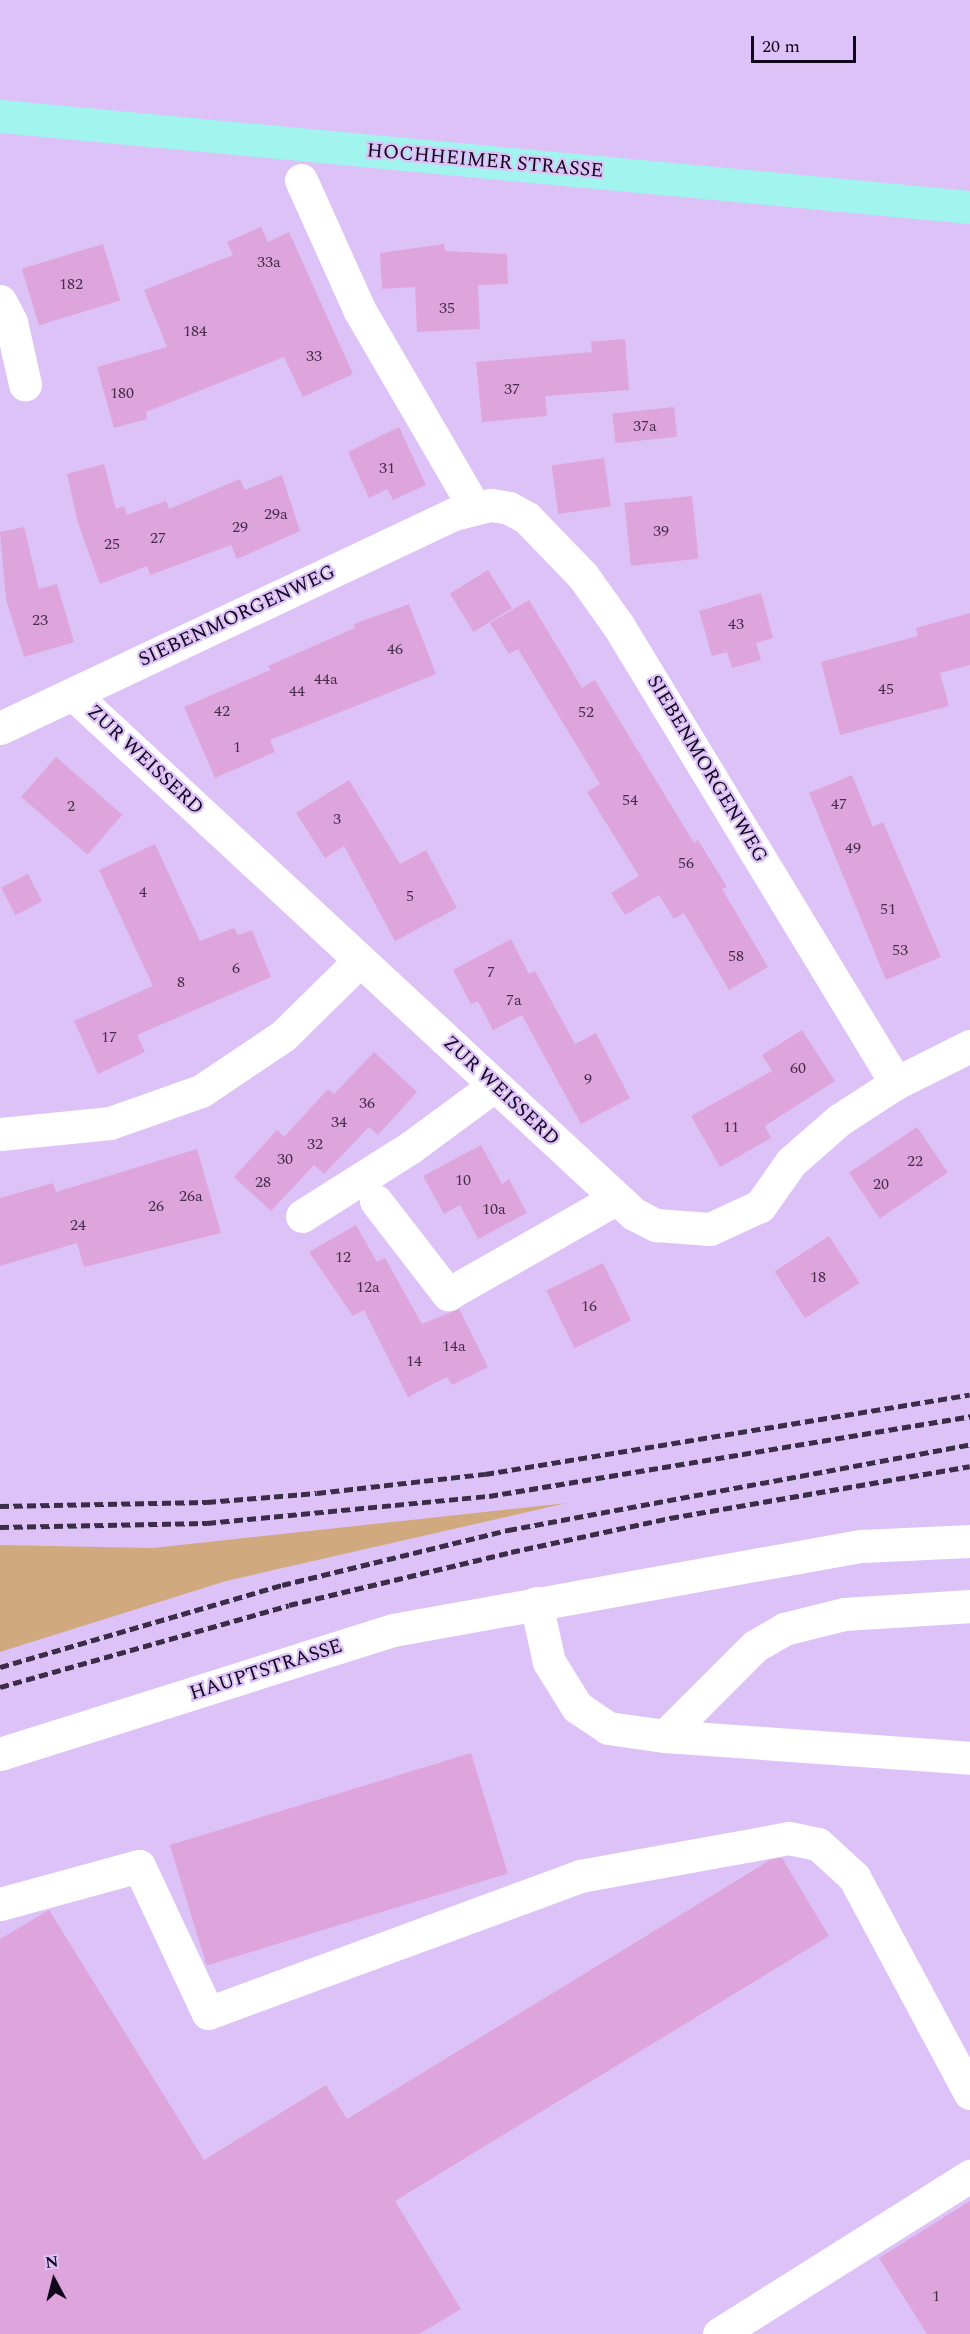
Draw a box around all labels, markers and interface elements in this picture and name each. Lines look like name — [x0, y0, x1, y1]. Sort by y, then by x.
scale bar — [754, 24, 859, 62]
text: 20 m — [762, 33, 800, 60]
street label: HOCHHEIMER STRASSE — [366, 139, 604, 183]
house number: 33a — [257, 252, 281, 272]
house number: 182 — [59, 274, 83, 294]
house number: 35 — [439, 298, 455, 318]
house number: 184 — [183, 321, 207, 341]
house number: 33 — [306, 346, 322, 366]
house number: 37 — [504, 379, 520, 399]
house number: 180 — [110, 383, 134, 403]
house number: 37a — [633, 416, 657, 436]
house number: 31 — [379, 458, 395, 478]
house number: 29a — [264, 504, 288, 524]
house number: 29 — [232, 517, 248, 537]
house number: 39 — [653, 521, 669, 541]
house number: 27 — [150, 528, 166, 548]
house number: 25 — [104, 534, 120, 554]
street label: SIEBENMORGENWEG — [135, 560, 339, 672]
house number: 23 — [32, 610, 48, 630]
house number: 43 — [728, 614, 744, 634]
house number: 46 — [387, 639, 403, 659]
house number: 44a — [314, 669, 338, 689]
street label: SIEBENMORGENWEG — [642, 671, 772, 867]
house number: 45 — [878, 679, 894, 699]
house number: 44 — [289, 681, 305, 701]
street label: ZUR WEISSERD — [82, 700, 208, 820]
house number: 42 — [214, 701, 230, 721]
house number: 52 — [578, 702, 594, 722]
house number: 1 — [233, 737, 241, 757]
house number: 54 — [622, 790, 638, 810]
house number: 47 — [831, 794, 847, 814]
house number: 2 — [67, 796, 75, 816]
house number: 3 — [333, 809, 341, 829]
house number: 49 — [845, 838, 861, 858]
house number: 56 — [678, 853, 694, 873]
house number: 4 — [139, 882, 147, 902]
house number: 5 — [406, 886, 414, 906]
house number: 51 — [880, 899, 896, 919]
house number: 53 — [892, 940, 908, 960]
house number: 58 — [728, 946, 744, 966]
house number: 6 — [232, 958, 240, 978]
house number: 7 — [487, 962, 495, 982]
house number: 8 — [177, 972, 185, 992]
house number: 7a — [506, 990, 522, 1010]
house number: 17 — [101, 1027, 117, 1047]
street label: ZUR WEISSERD — [438, 1031, 564, 1151]
house number: 60 — [790, 1058, 806, 1078]
house number: 9 — [584, 1069, 592, 1089]
house number: 36 — [359, 1093, 375, 1113]
house number: 34 — [331, 1112, 347, 1132]
house number: 11 — [723, 1117, 739, 1137]
house number: 32 — [307, 1134, 323, 1154]
house number: 30 — [277, 1149, 293, 1169]
house number: 22 — [907, 1151, 923, 1171]
house number: 10 — [455, 1170, 471, 1190]
house number: 28 — [255, 1172, 271, 1192]
house number: 20 — [873, 1174, 889, 1194]
house number: 26a — [179, 1186, 203, 1206]
house number: 26 — [148, 1196, 164, 1216]
house number: 10a — [482, 1199, 506, 1219]
house number: 24 — [70, 1215, 86, 1235]
house number: 12 — [335, 1247, 351, 1267]
house number: 18 — [810, 1267, 826, 1287]
house number: 12a — [356, 1277, 380, 1297]
house number: 16 — [581, 1296, 597, 1316]
house number: 14a — [442, 1336, 466, 1356]
house number: 14 — [406, 1351, 422, 1371]
street label: HAUPTSTRASSE — [186, 1634, 346, 1706]
text: N — [44, 2249, 60, 2275]
north arrow — [24, 2250, 84, 2310]
house number: 1 — [932, 2286, 940, 2306]

